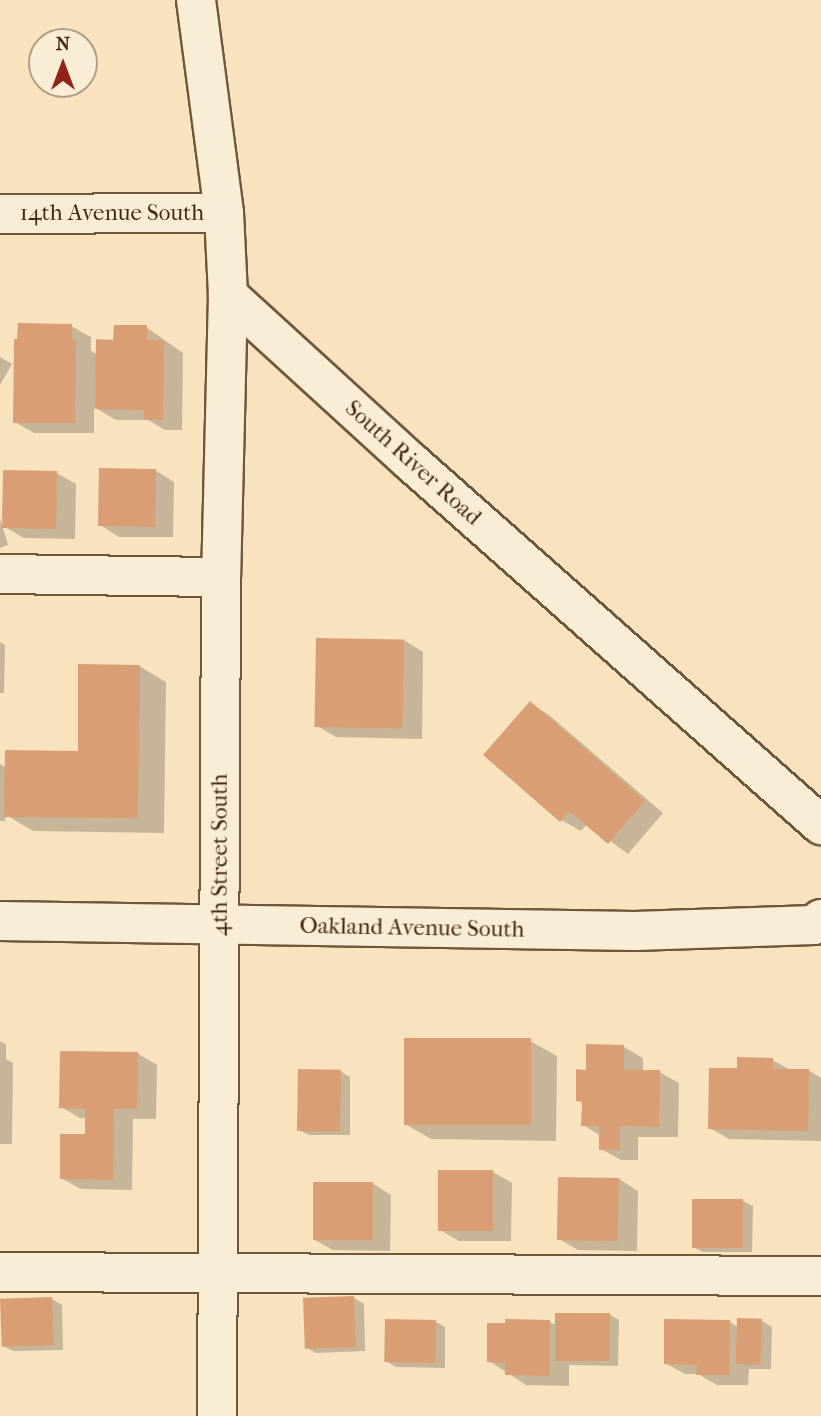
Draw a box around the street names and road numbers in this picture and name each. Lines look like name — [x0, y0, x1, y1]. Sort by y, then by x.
street label: 14th Avenue South — [20, 199, 204, 227]
street label: South River Road — [339, 395, 487, 531]
street label: 4th Street South — [206, 774, 234, 936]
street label: Oakland Avenue South — [299, 912, 525, 944]

